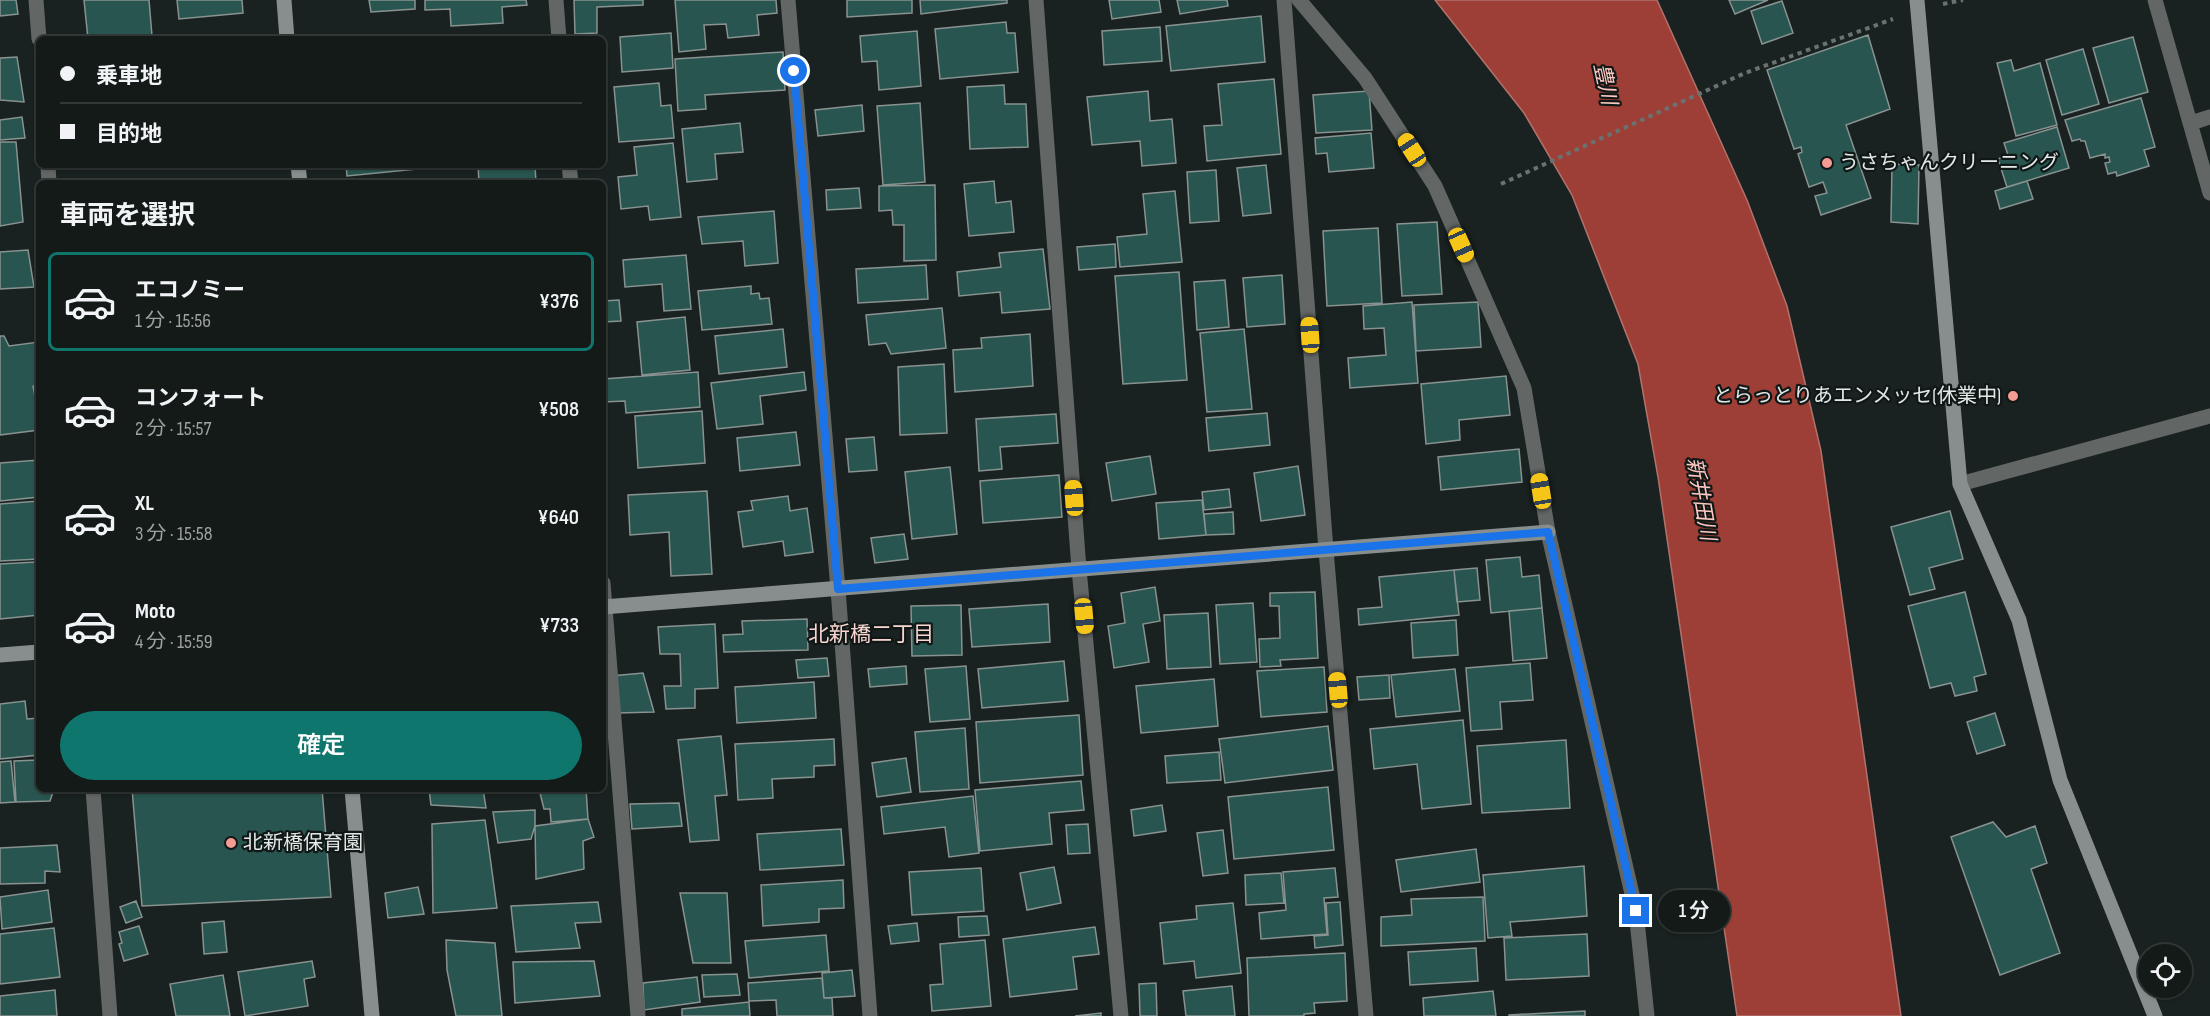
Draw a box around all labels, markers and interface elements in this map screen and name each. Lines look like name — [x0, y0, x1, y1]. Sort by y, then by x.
route start — [780, 57, 807, 84]
water label: 豊川 — [1588, 61, 1622, 109]
text: 乗車地 — [96, 63, 162, 90]
text: 目的地 — [96, 121, 162, 148]
car — [1395, 130, 1429, 170]
place label: うさちゃんクリーニング — [1839, 151, 2059, 175]
marker: うさちゃんクリーニング — [1820, 156, 1834, 170]
text: 車両を選択 — [60, 200, 195, 232]
car — [1445, 225, 1477, 265]
icon: car — [63, 275, 117, 329]
text: エコノミー — [135, 277, 245, 304]
text: ¥376 — [539, 288, 579, 315]
text: 1 分 · 15:56 — [135, 309, 211, 333]
car — [1300, 316, 1320, 354]
icon: car — [63, 383, 117, 437]
place label: とらっとりあエンメッセ(休業中) — [1713, 384, 2001, 408]
text: コンフォート — [135, 385, 266, 412]
marker: とらっとりあエンメッセ(休業中) — [2006, 389, 2020, 403]
text: ¥508 — [538, 396, 579, 423]
text: 2 分 · 15:57 — [135, 417, 212, 441]
water label: 新井田川 — [1681, 455, 1721, 545]
car — [1529, 472, 1553, 510]
car — [1064, 479, 1084, 517]
text: XL — [135, 490, 154, 517]
icon: car — [63, 491, 117, 545]
text: ¥640 — [538, 504, 579, 531]
text: 3 分 · 15:58 — [135, 522, 213, 546]
car — [1073, 597, 1095, 635]
text: Moto — [135, 598, 175, 625]
icon: car — [63, 599, 117, 653]
text: ¥733 — [539, 612, 579, 639]
district label: 北新橋二丁目 — [808, 622, 934, 647]
text: 4 分 · 15:59 — [135, 630, 213, 654]
car — [1327, 671, 1349, 709]
button: 確定 — [60, 711, 582, 780]
place label: 北新橋保育園 — [243, 831, 363, 855]
marker: 北新橋保育園 — [224, 836, 238, 850]
callout: 1 分 — [1657, 890, 1729, 932]
route end — [1622, 897, 1649, 924]
text: 1 分 — [1679, 899, 1709, 923]
map controls — [2138, 944, 2192, 998]
button: locate — [2138, 944, 2192, 998]

